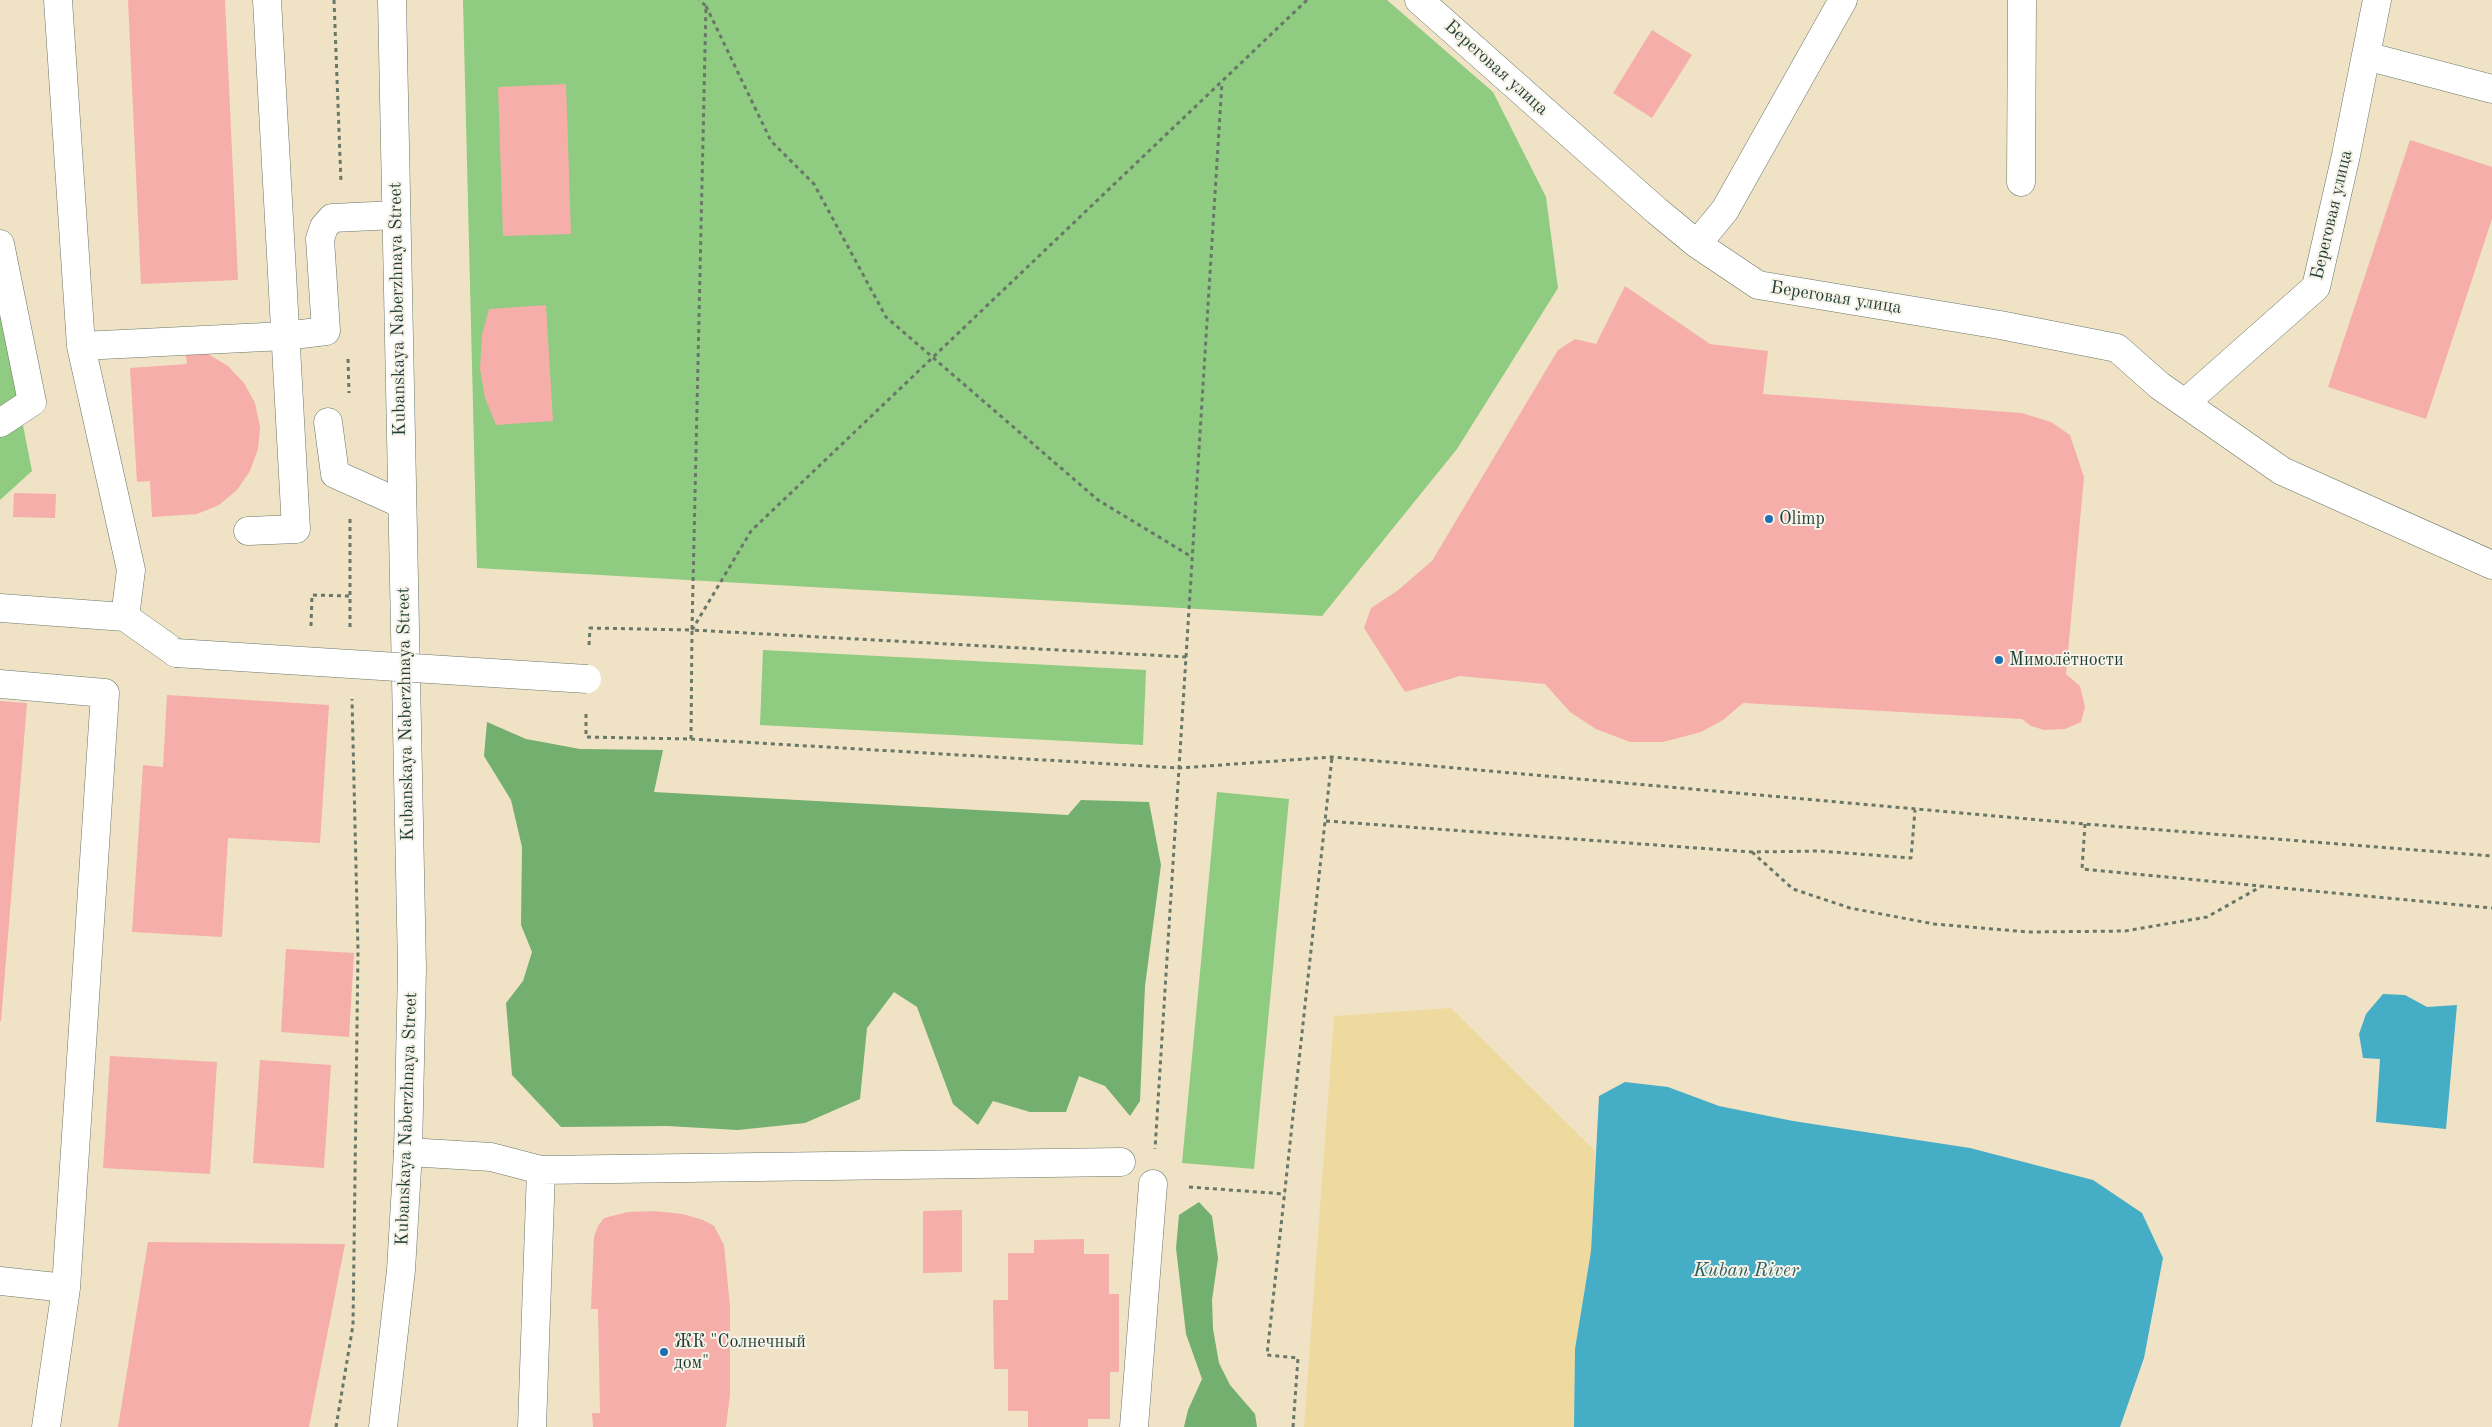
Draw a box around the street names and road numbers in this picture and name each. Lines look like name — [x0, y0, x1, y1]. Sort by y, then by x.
street label: Береговая улица — [1440, 16, 1552, 120]
street label: Береговая улица — [2307, 148, 2357, 282]
street label: Kubanskaya Naberzhnaya Street — [385, 182, 411, 436]
street label: Береговая улица — [1769, 277, 1903, 319]
street label: Kubanskaya Naberzhnaya Street — [393, 587, 419, 841]
street label: Kubanskaya Naberzhnaya Street — [392, 992, 422, 1246]

